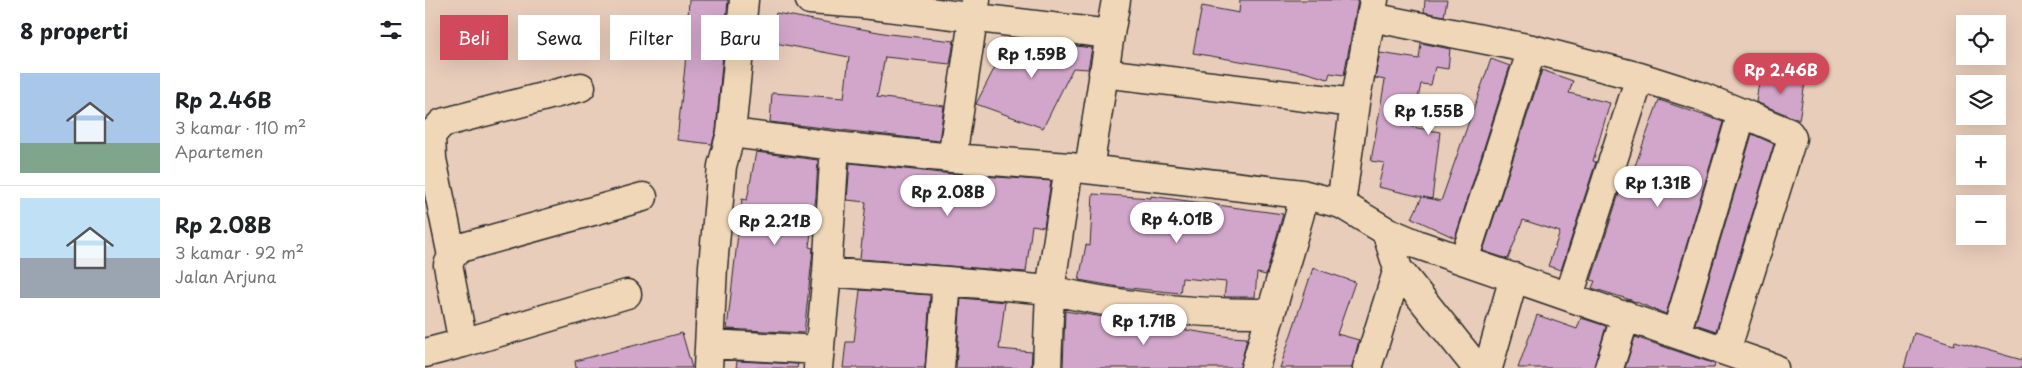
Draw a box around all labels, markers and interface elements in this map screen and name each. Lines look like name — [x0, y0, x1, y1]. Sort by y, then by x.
text: 8 properti — [20, 14, 128, 46]
chip: Beli — [440, 15, 508, 60]
chip: Sewa — [518, 15, 600, 60]
chip: Filter — [610, 15, 691, 60]
chip: Baru — [701, 15, 779, 60]
map controls — [1956, 15, 2006, 245]
button: locate — [1956, 15, 2006, 65]
icon: filters — [377, 16, 405, 44]
pin: Rp 1.59B — [980, 36, 1084, 79]
text: Rp 1.59B — [998, 41, 1066, 65]
pin: Rp 2.46B — [1729, 52, 1833, 95]
text: Rp 2.46B — [1744, 57, 1818, 81]
button: layers — [1956, 75, 2006, 125]
text: Rp 2.46B — [175, 83, 272, 115]
icon: home — [60, 93, 120, 153]
pin: Rp 1.55B — [1377, 94, 1481, 136]
text: Rp 1.55B — [1394, 98, 1464, 122]
text: 3 kamar · 110 m² — [175, 115, 306, 139]
button: + — [1956, 135, 2006, 185]
text: Apartemen — [175, 139, 264, 163]
pin: Rp 1.31B — [1606, 166, 1710, 208]
text: Rp 1.31B — [1625, 170, 1691, 194]
pin: Rp 2.08B — [896, 174, 1000, 217]
text: Rp 2.08B — [911, 179, 985, 203]
button: − — [1956, 195, 2006, 245]
pin: Rp 4.01B — [1125, 202, 1229, 244]
pin: Rp 2.21B — [723, 204, 827, 246]
text: Rp 4.01B — [1141, 206, 1213, 230]
text: Rp 2.08B — [175, 208, 271, 240]
text: Rp 2.21B — [739, 208, 811, 232]
icon: home — [60, 218, 120, 278]
text: 3 kamar · 92 m² — [175, 240, 304, 264]
text: Jalan Arjuna — [175, 264, 276, 288]
pin: Rp 1.71B — [1092, 304, 1196, 346]
text: Rp 1.71B — [1112, 308, 1176, 332]

